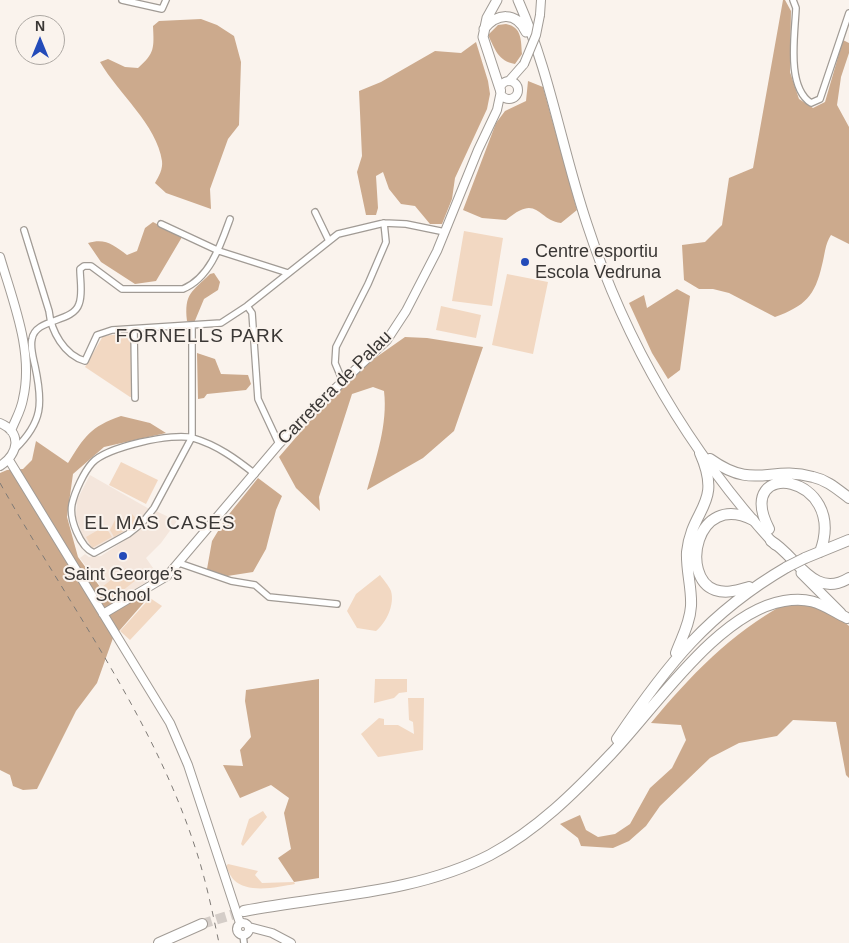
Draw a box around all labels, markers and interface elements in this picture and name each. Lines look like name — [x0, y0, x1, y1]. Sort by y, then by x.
north arrow — [15, 15, 65, 65]
text: N — [35, 18, 45, 34]
place label: Centre esportiu Escola Vedruna — [535, 241, 661, 284]
marker: Centre esportiu Escola Vedruna — [519, 256, 531, 268]
district label: FORNELLS PARK — [114, 326, 286, 348]
street label: Carretera de Palau — [274, 327, 396, 449]
district label: EL MAS CASES — [83, 513, 237, 535]
marker: Saint George’s School — [117, 550, 129, 562]
place label: Saint George’s School — [64, 564, 182, 606]

